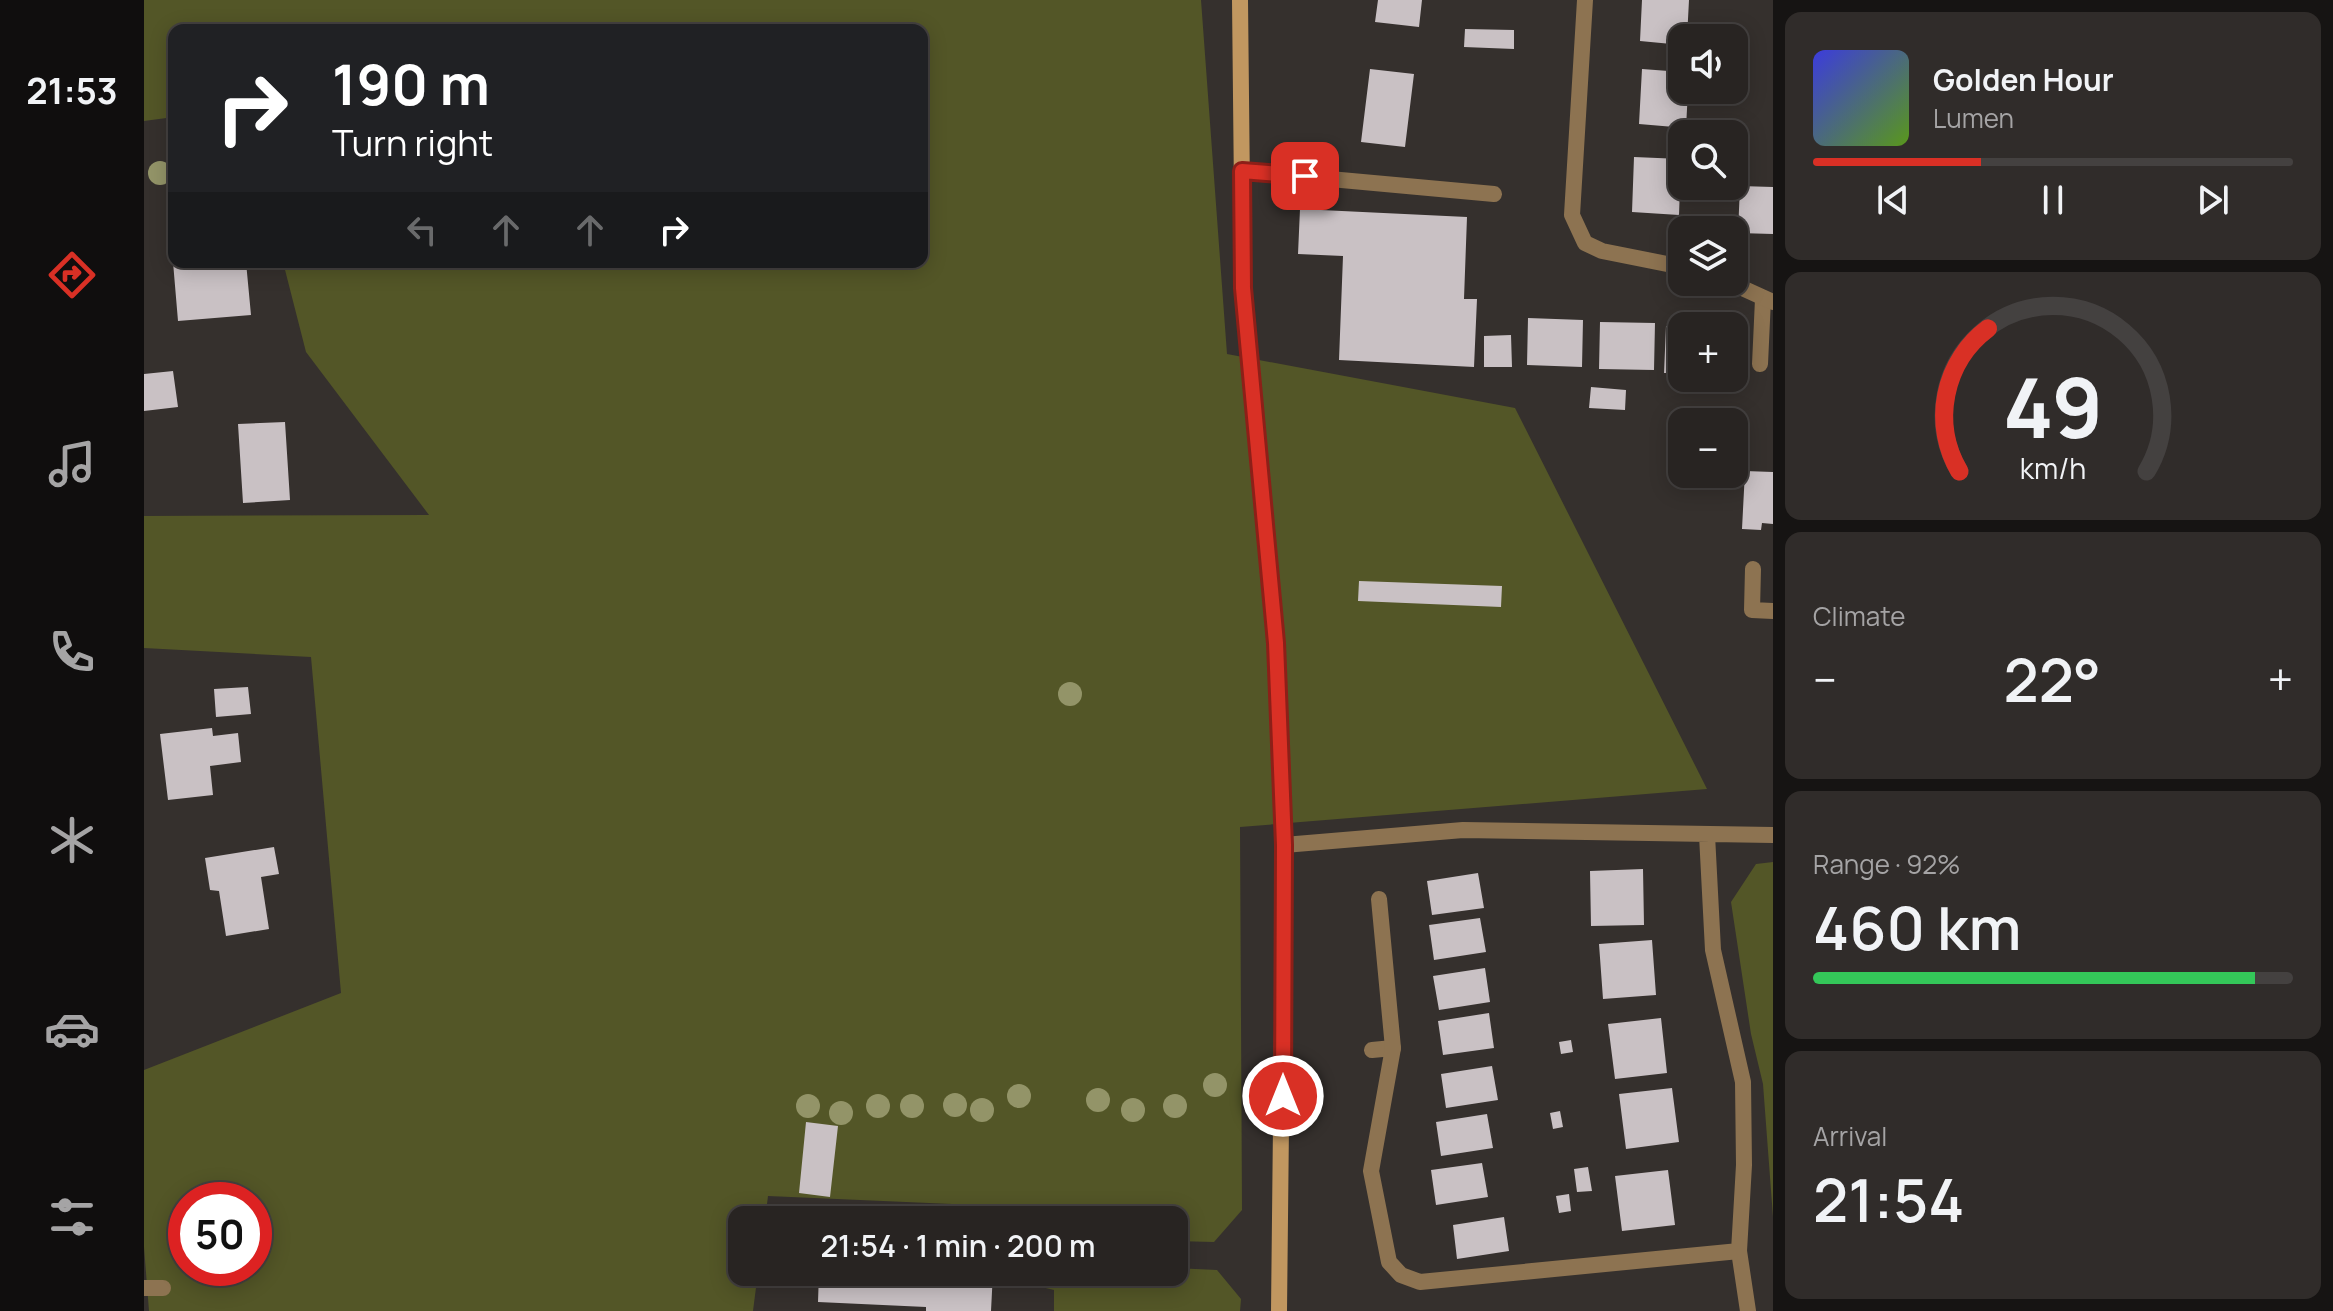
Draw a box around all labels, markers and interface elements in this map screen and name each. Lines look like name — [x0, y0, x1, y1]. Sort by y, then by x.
map controls — [1668, 24, 1748, 488]
button: sound — [1668, 24, 1748, 104]
text: 190 m — [332, 45, 490, 122]
icon: right — [200, 56, 304, 160]
text: Golden Hour — [1933, 59, 2114, 100]
text: 21:53 — [26, 66, 118, 115]
text: Lumen — [1933, 100, 2014, 136]
text: Turn right — [332, 118, 493, 167]
button: search — [1668, 120, 1748, 200]
pin — [1271, 142, 1339, 210]
icon: arrive — [1283, 154, 1327, 198]
icon: previous — [1871, 178, 1915, 222]
icon: pause — [2031, 178, 2075, 222]
icon: next — [2191, 178, 2235, 222]
icon: left — [400, 208, 444, 252]
icon: ahead — [484, 208, 528, 252]
icon: ahead — [568, 208, 612, 252]
icon: right — [652, 208, 696, 252]
button: layers — [1668, 216, 1748, 296]
icon: directions — [44, 247, 100, 303]
button: + — [1668, 312, 1748, 392]
text: 49 — [2003, 348, 2103, 462]
button: − — [1668, 408, 1748, 488]
icon: music — [44, 436, 100, 492]
text: km/h — [2020, 449, 2086, 488]
text: Climate — [1813, 598, 1905, 634]
icon: phone — [44, 624, 100, 680]
text: 22° — [2003, 638, 2101, 720]
text: − — [1813, 649, 1837, 709]
text: + — [2268, 649, 2293, 709]
icon: climate — [44, 812, 100, 868]
text: Range · 92% — [1813, 846, 1961, 882]
text: 460 km — [1813, 886, 2021, 968]
icon: car — [44, 1001, 100, 1057]
position arrow — [1241, 1054, 1325, 1138]
text: Arrival — [1813, 1118, 1887, 1154]
text: 21:54 — [1813, 1158, 1964, 1240]
speed limit sign: 50 — [168, 1182, 272, 1286]
icon: filters — [44, 1189, 100, 1245]
text: 21:54 · 1 min · 200 m — [821, 1225, 1096, 1266]

